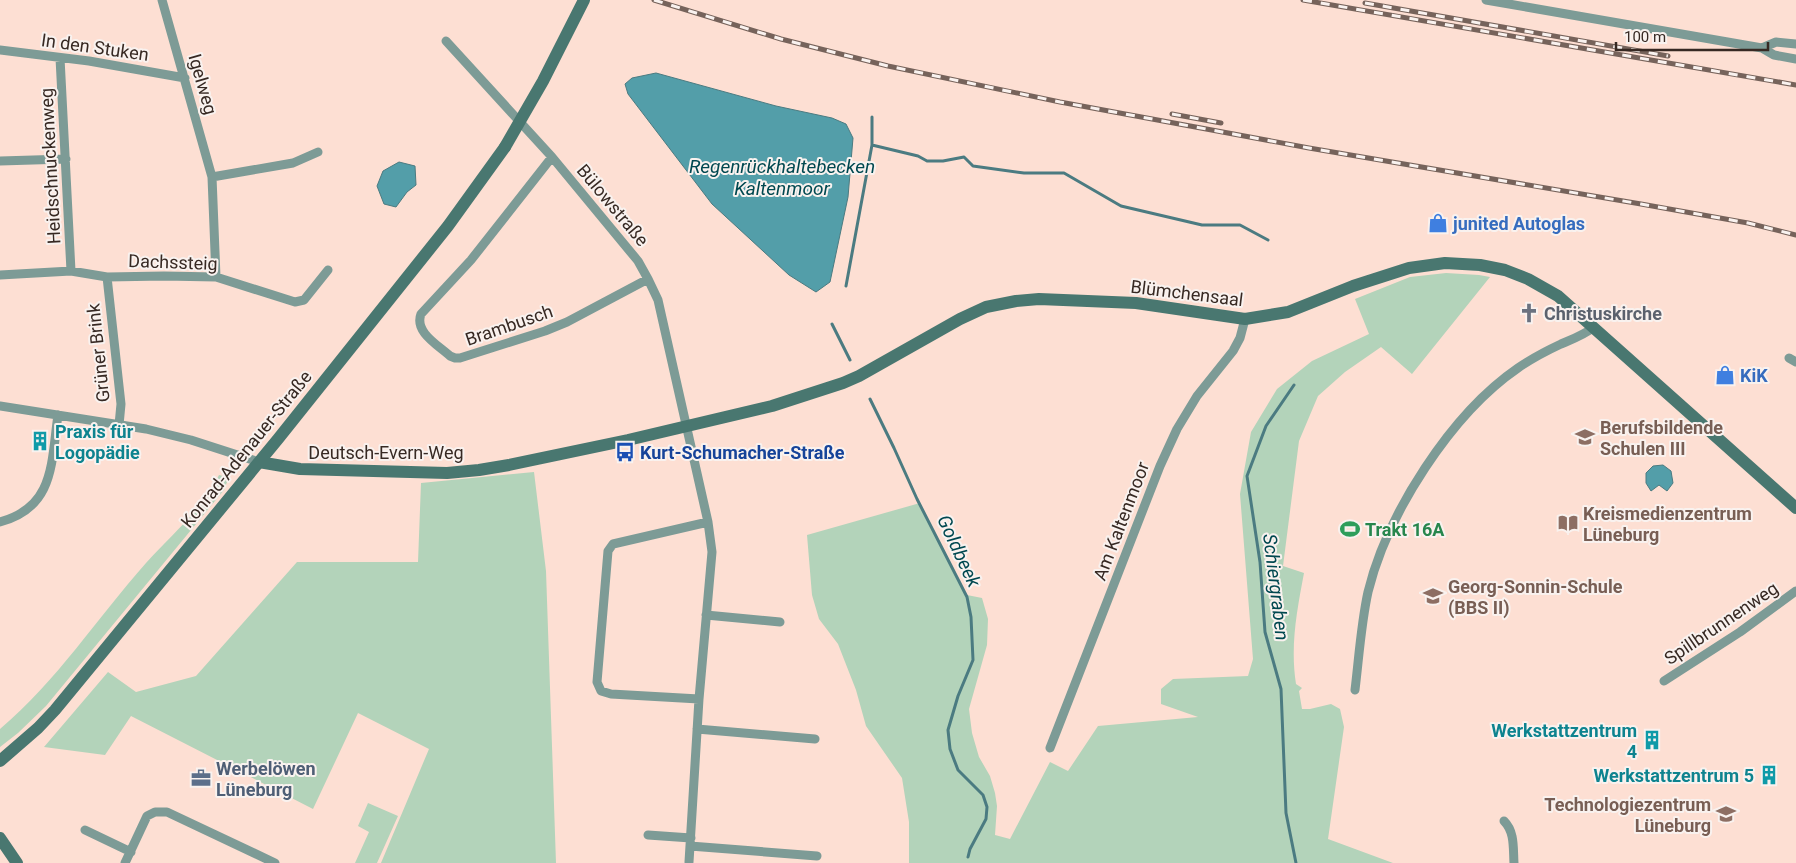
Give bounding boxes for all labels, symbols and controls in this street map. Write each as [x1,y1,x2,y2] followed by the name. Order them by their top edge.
[1616,20,1768,52] scale bar
[1624,28,1666,46] text: 100 m
[40,29,150,65] street label: In den Stuken
[184,51,222,117] street label: Igelweg
[35,87,65,245] street label: Heidschnuckenweg
[689,155,875,200] water label: Regenrückhaltebecken Kaltenmoor
[573,160,653,250] street label: Bülowstraße
[1427,212,1449,234] shop icon: junited Autoglas
[1452,213,1585,234] place label: junited Autoglas
[128,250,218,274] street label: Dachssteig
[1129,276,1245,310] street label: Blümchensaal
[462,300,556,350] street label: Brambusch
[82,302,114,403] street label: Grüner Brink
[1518,302,1540,324] church icon: Christuskirche
[1544,303,1662,324] place label: Christuskirche
[1714,364,1736,386] shop icon: KiK
[1740,365,1768,386] place label: KiK
[176,366,316,532] street label: Konrad-Adenauer-Straße
[1600,417,1723,459] place label: Berufsbildende Schulen III
[55,421,140,463] place label: Praxis für Logopädie
[1574,426,1596,448] school or university icon: Berufsbildende Schulen III
[29,430,51,452] building icon: Praxis für Logopädie
[614,441,636,463] bus stop icon: Kurt-Schumacher-Straße
[308,442,464,463] street label: Deutsch-Evern-Weg
[640,442,845,463] place label: Kurt-Schumacher-Straße
[1089,459,1153,583] street label: Am Kaltenmoor
[1583,503,1752,545] place label: Kreismedienzentrum Lüneburg
[932,511,986,591] water label: Goldbeek
[1557,512,1579,534] library icon: Kreismedienzentrum Lüneburg
[1339,518,1361,540] sports icon: Trakt 16A
[1365,519,1445,540] place label: Trakt 16A
[1258,532,1294,642] water label: Schiergraben
[1448,576,1623,619] place label: Georg-Sonnin-Schule (BBS II)
[1660,577,1782,669] street label: Spillbrunnenweg
[1422,585,1444,607] school or university icon: Georg-Sonnin-Schule (BBS II)
[1491,720,1637,762] place label: Werkstattzentrum 4
[1641,729,1663,751] building icon: Werkstattzentrum 4
[216,758,316,800] place label: Werbelöwen Lüneburg
[1758,764,1780,786] building icon: Werkstattzentrum 5
[1593,765,1754,786] place label: Werkstattzentrum 5
[190,767,212,789] office icon: Werbelöwen Lüneburg
[1544,794,1711,836] place label: Technologiezentrum Lüneburg
[1715,803,1737,825] school or university icon: Technologiezentrum Lüneburg

